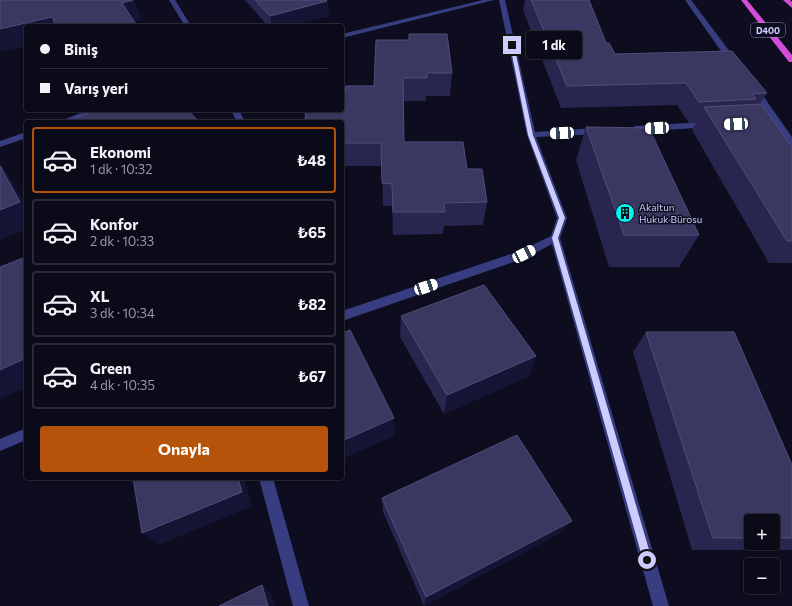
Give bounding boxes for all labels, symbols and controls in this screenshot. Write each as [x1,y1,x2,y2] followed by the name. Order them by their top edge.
[751,23,785,37] road number: D400
[526,31,582,59] callout: 1 dk
[503,36,521,54] route end
[542,37,566,53] text: 1 dk
[64,40,98,58] text: Biniş
[64,79,128,97] text: Varış yeri
[724,117,748,131] car
[645,121,669,135] car
[550,126,574,140] car
[42,142,78,178] icon: car
[90,143,151,161] text: Ekonomi
[297,151,326,169] text: ₺48
[90,161,152,177] text: 1 dk · 10:32
[639,201,702,225] place label: Akaltun Hukuk Bürosu
[614,202,636,224] building icon: Akaltun Hukuk Bürosu
[42,214,78,250] icon: car
[90,215,139,233] text: Konfor
[297,223,326,241] text: ₺65
[90,233,154,249] text: 2 dk · 10:33
[511,243,537,265] car
[413,277,439,297] car
[42,286,78,322] icon: car
[90,287,109,305] text: XL
[297,295,326,313] text: ₺82
[90,305,155,321] text: 3 dk · 10:34
[42,358,78,394] icon: car
[90,359,131,377] text: Green
[298,367,326,385] text: ₺67
[90,377,155,393] text: 4 dk · 10:35
[40,426,328,472] button: Onayla
[744,514,780,594] map controls
[744,514,780,550] button: +
[638,551,656,569] route start
[744,558,780,594] button: −

